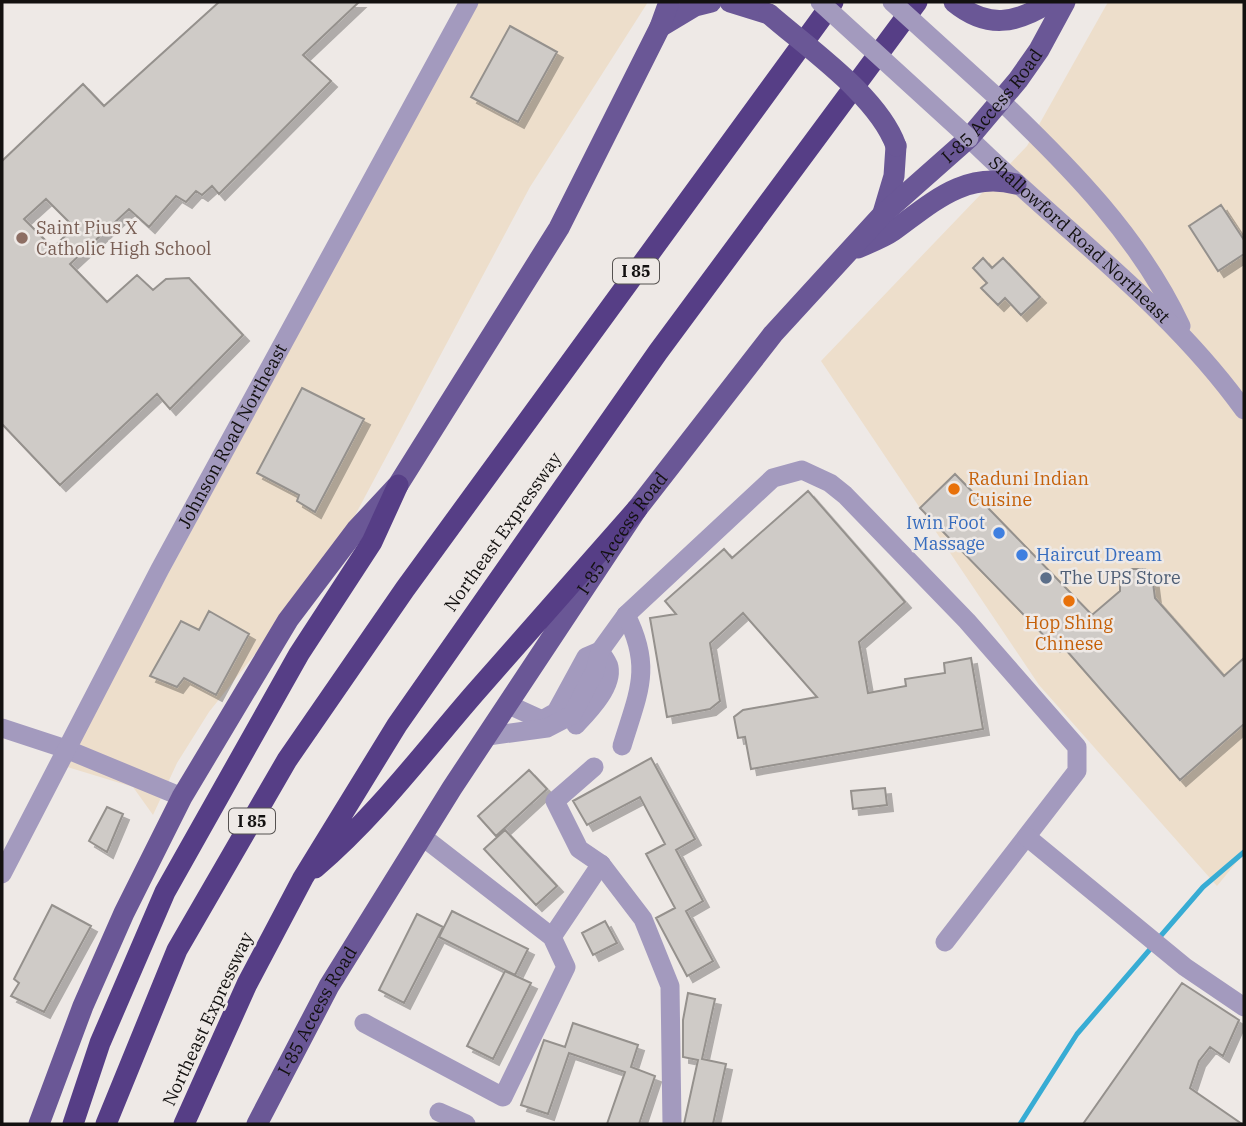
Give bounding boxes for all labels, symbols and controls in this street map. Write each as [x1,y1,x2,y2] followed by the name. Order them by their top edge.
[937,44,1047,168] street label: I-85 Access Road
[984,151,1175,328] street label: Shallowford Road Northeast
[36,216,211,260] place label: Saint Pius X Catholic High School
[14,230,30,246] marker: Saint Pius X Catholic High School
[613,258,659,284] road number: I 85
[172,339,292,532] street label: Johnson Road Northeast
[439,447,567,616] street label: Northeast Expressway
[571,467,672,599] street label: I-85 Access Road
[968,467,1089,511] place label: Raduni Indian Cuisine
[946,481,962,497] marker: Raduni Indian Cuisine
[906,511,985,555] place label: Iwin Foot Massage
[991,525,1007,541] marker: Iwin Foot Massage
[1036,543,1162,566] place label: Haircut Dream
[1014,547,1030,563] marker: Haircut Dream
[1060,566,1181,589] place label: The UPS Store
[1038,570,1054,586] marker: The UPS Store
[1061,593,1077,609] marker: Hop Shing Chinese
[1025,611,1113,655] place label: Hop Shing Chinese
[229,808,275,834] road number: I 85
[157,928,258,1109] street label: Northeast Expressway
[272,942,362,1079] street label: I-85 Access Road

